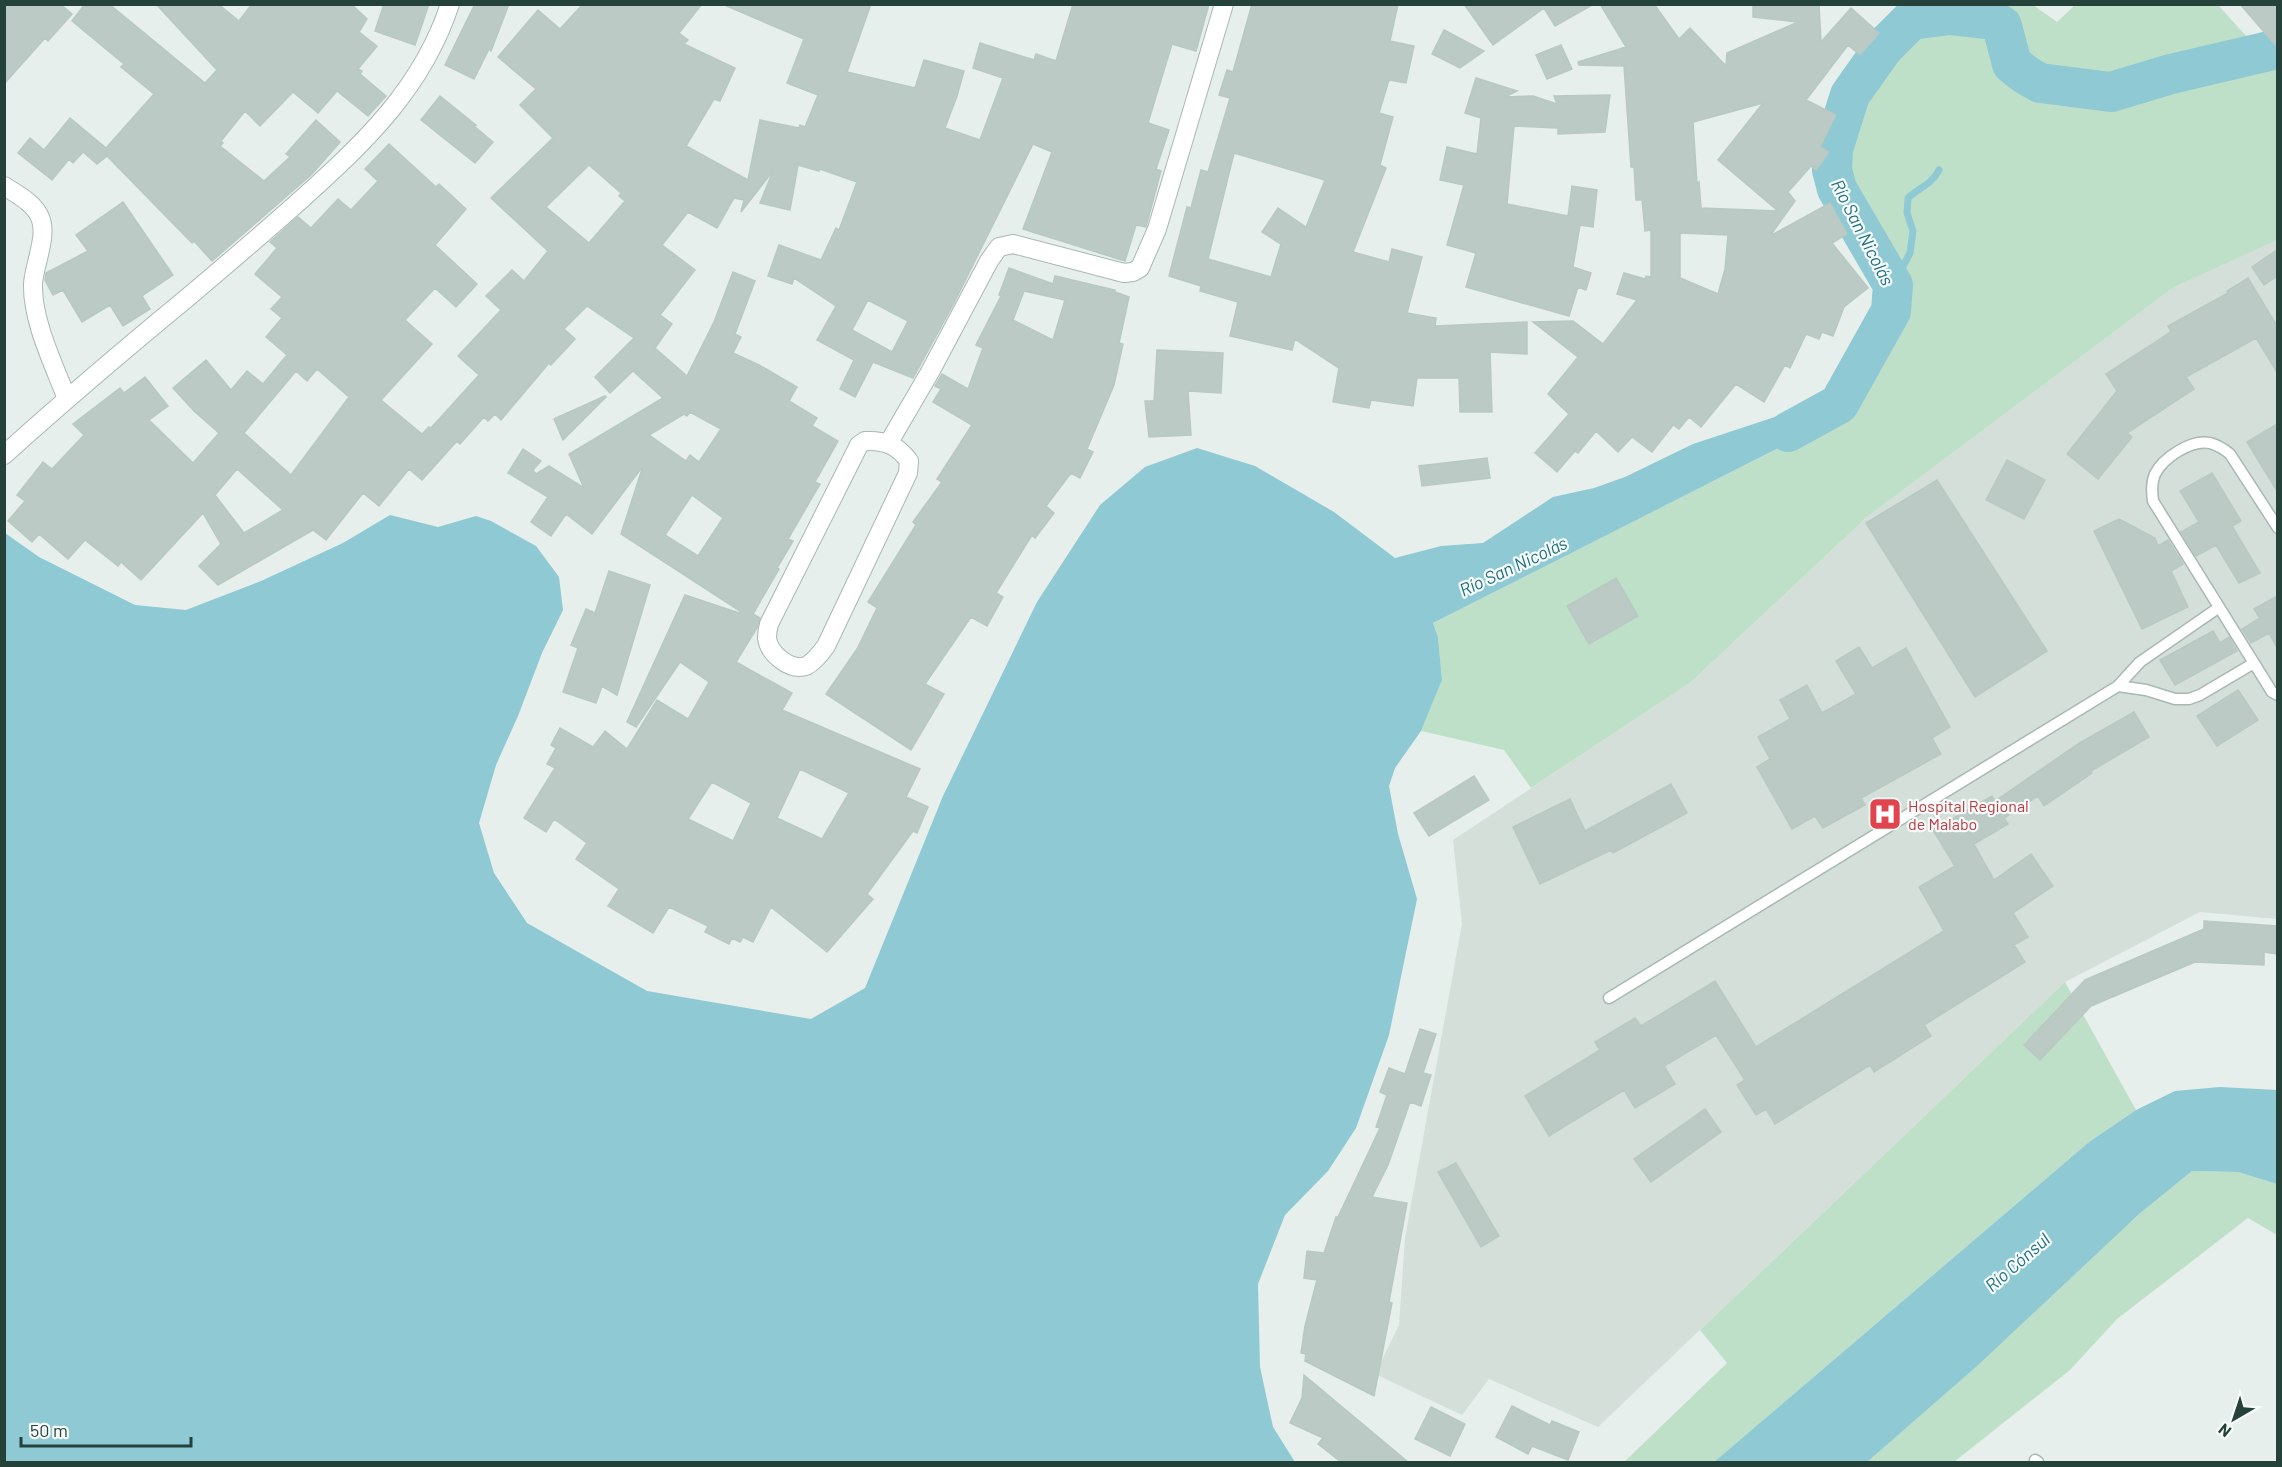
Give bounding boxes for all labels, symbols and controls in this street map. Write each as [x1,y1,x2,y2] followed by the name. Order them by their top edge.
[1827,175,1899,289] water label: Río San Nicolás
[1456,531,1570,601] water label: Río San Nicolás
[1867,796,1903,832] hospital icon: Hospital Regional de Malabo
[1908,796,2029,833] place label: Hospital Regional de Malabo
[1980,1228,2054,1296] water label: Río Cónsul
[2204,1389,2264,1449] north arrow
[21,1410,190,1448] scale bar
[30,1419,68,1441] text: 50 m
[2214,1420,2234,1442] text: N

